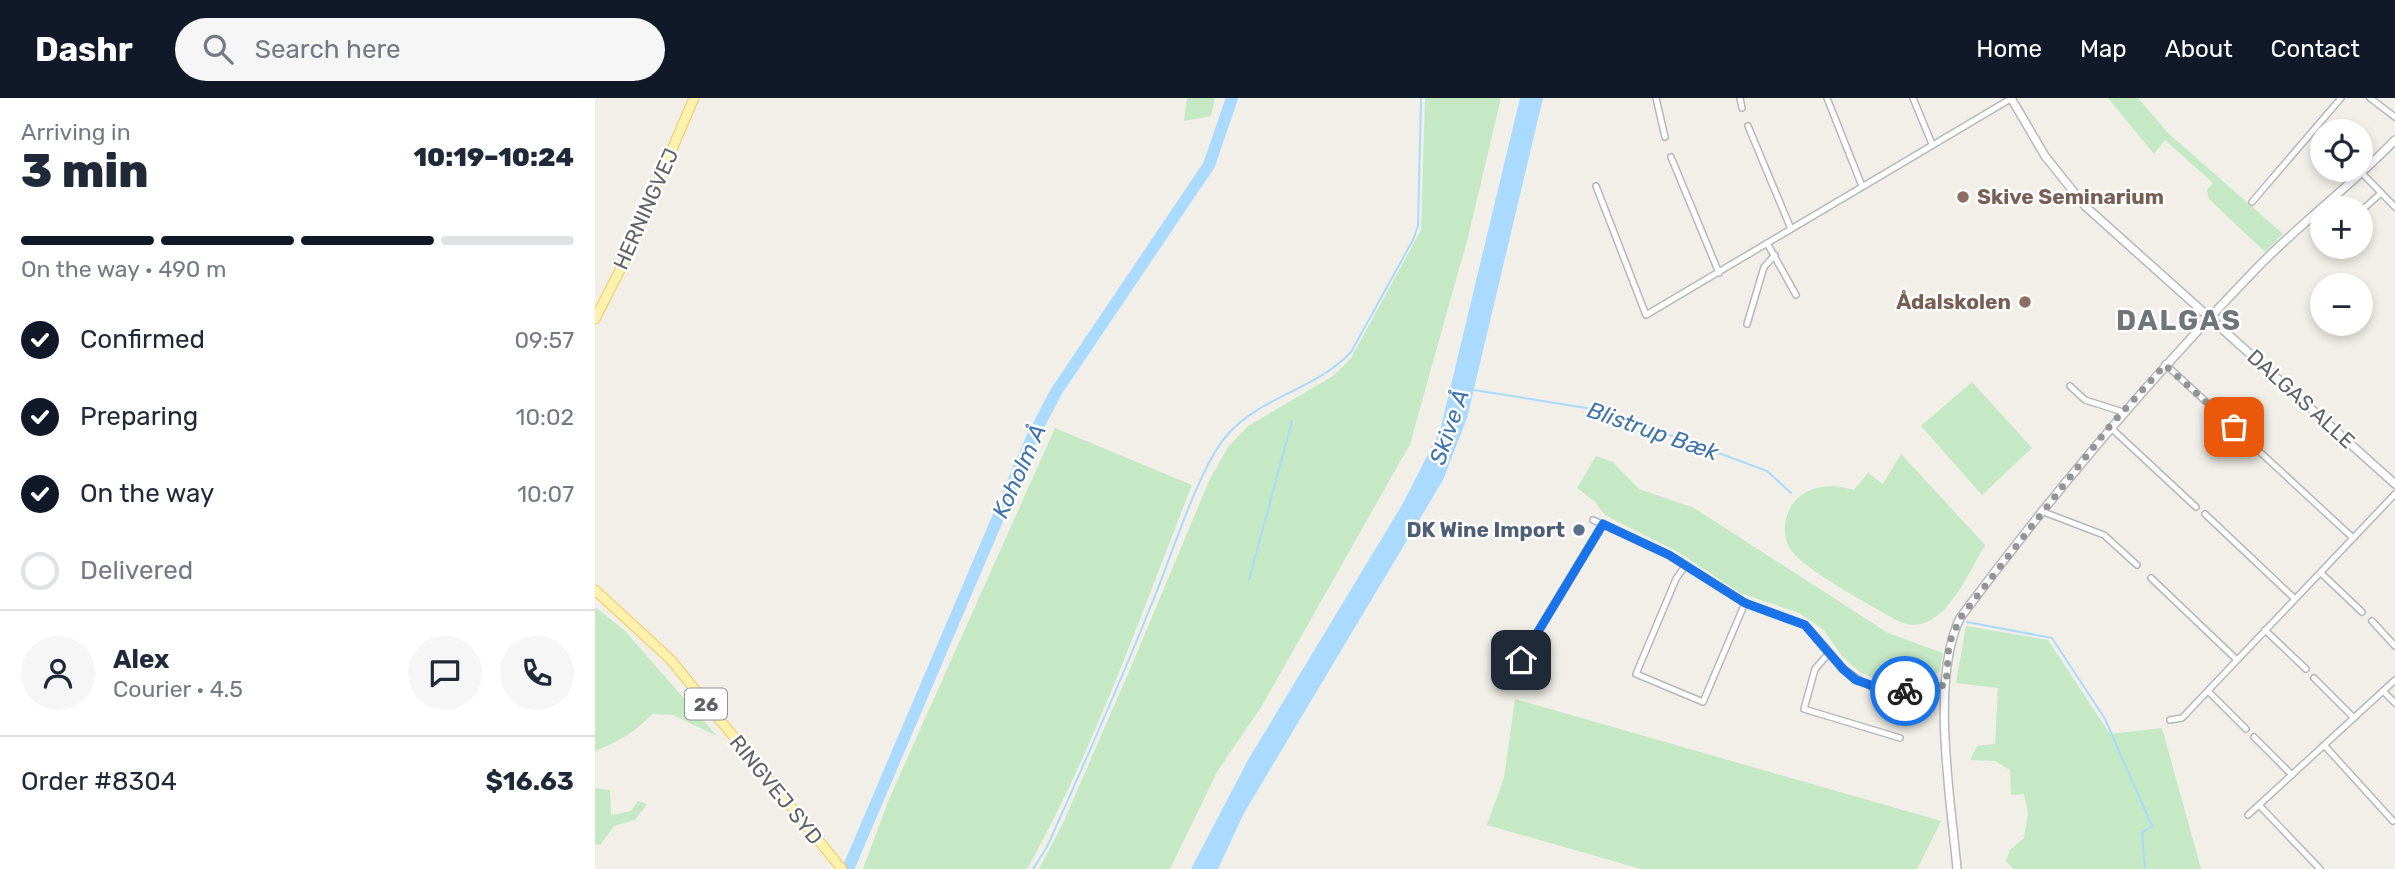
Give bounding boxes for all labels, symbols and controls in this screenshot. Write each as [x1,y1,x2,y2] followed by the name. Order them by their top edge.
[175,18,665,81] search box
[35,30,133,69] text: Dashr
[199,30,237,68] icon: search
[255,34,401,65] text: Search here
[1976,35,2042,63] text: Home
[2080,35,2127,63] text: Map
[2165,35,2233,63] text: About
[2271,35,2360,63] text: Contact
[21,118,131,146] text: Arriving in
[2310,119,2373,336] map controls
[2310,119,2373,182] button: locate
[413,142,574,173] text: 10:19–10:24
[21,144,149,199] text: 3 min
[608,144,683,273] street label: HERNINGVEJ
[1977,184,2164,209] place label: Skive Seminarium
[1955,189,1971,205] marker: Skive Seminarium
[2310,196,2373,259] button: +
[21,255,227,283] text: On the way · 490 m
[2310,273,2373,336] button: −
[1896,289,2011,314] place label: Ådalskolen
[2017,294,2033,310] marker: Ådalskolen
[2116,304,2242,337] district label: DALGAS
[21,321,59,359] icon: check
[80,324,205,355] text: Confirmed
[514,326,574,354] text: 09:57
[2242,344,2360,453] street label: DALGAS ALLE
[1423,386,1475,468] water label: Skive Å
[1584,395,1723,467] water label: Blistrup Bæk
[2204,397,2264,457] pin
[21,398,59,436] icon: check
[80,401,198,432] text: Preparing
[516,403,574,431] text: 10:02
[2215,408,2253,446] icon: bag
[986,420,1052,522] water label: Koholm Å
[21,475,59,513] icon: check
[80,478,214,509] text: On the way
[517,480,574,508] text: 10:07
[1406,517,1565,542] place label: DK Wine Import
[1571,522,1587,538] marker: DK Wine Import
[80,555,193,586] text: Delivered
[1491,630,1551,690] pin
[21,636,95,710] button: person
[408,636,482,710] button: chat
[500,636,574,710] button: phone
[1502,641,1540,679] icon: home
[113,644,169,675] text: Alex
[1870,656,1940,726] courier
[1886,672,1924,710] icon: bike
[113,675,243,703] text: Courier · 4.5
[685,688,727,720] road number: 26
[725,730,828,849] street label: RINGVEJ SYD
[21,766,177,797] text: Order #8304
[485,766,574,797] text: $16.63

